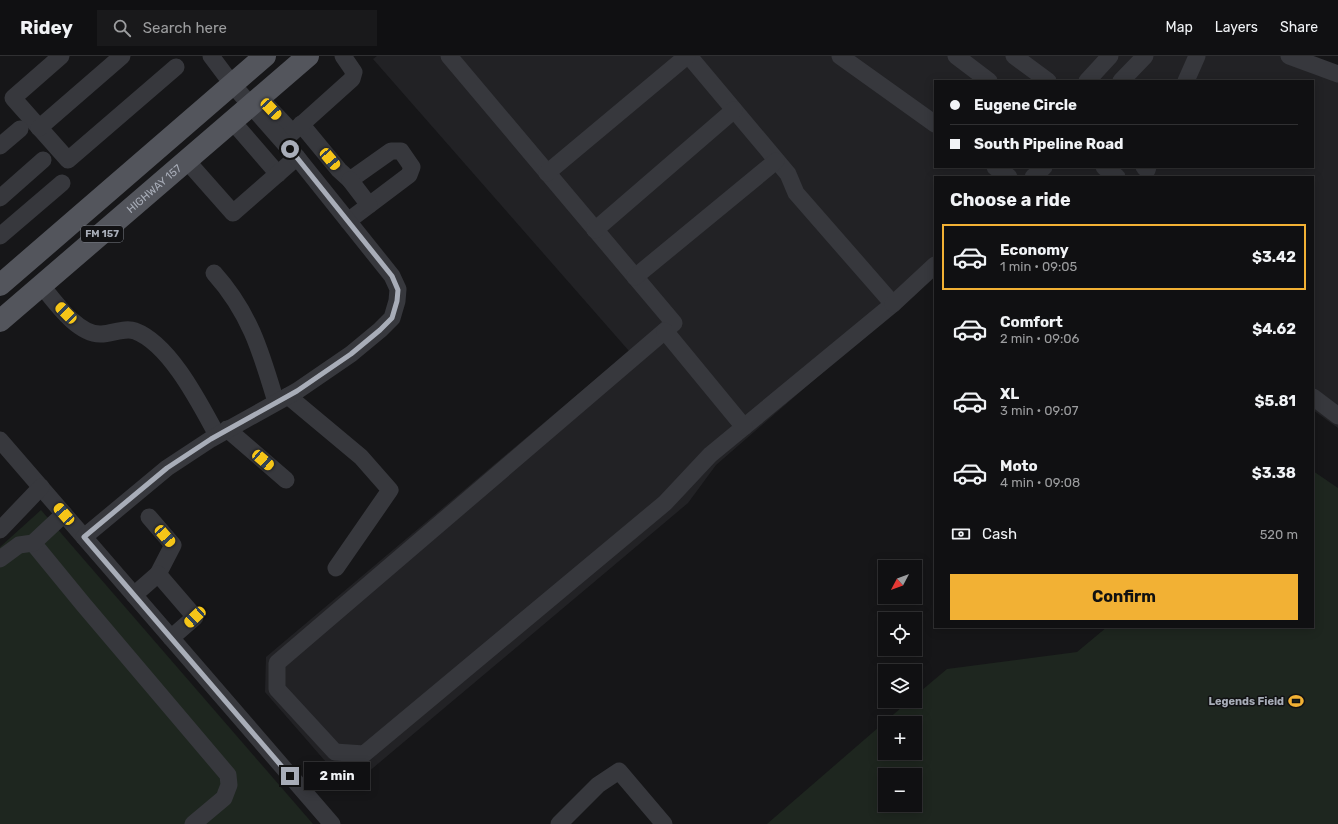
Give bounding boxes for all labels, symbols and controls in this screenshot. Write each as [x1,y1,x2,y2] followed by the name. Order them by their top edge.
[97,10,377,46] search box
[20,16,73,39] text: Ridey
[111,17,133,39] icon: search
[143,19,227,37] text: Search here
[1166,19,1193,36] text: Map
[1215,19,1258,36] text: Layers
[1280,19,1318,36] text: Share
[258,96,284,122] car
[974,96,1077,114] text: Eugene Circle
[974,135,1124,153] text: South Pipeline Road
[281,140,299,158] route start
[318,146,342,172] car
[124,161,184,216] street label: HIGHWAY 157
[950,189,1071,211] text: Choose a ride
[81,226,123,242] road number: FM 157
[952,239,988,275] icon: car
[1000,241,1069,259] text: Economy
[1252,248,1296,266] text: $3.42
[1000,259,1077,274] text: 1 min · 09:05
[53,300,79,326] car
[952,311,988,347] icon: car
[1000,313,1063,331] text: Comfort
[1252,320,1296,338] text: $4.62
[1000,331,1079,346] text: 2 min · 09:06
[952,383,988,419] icon: car
[1000,385,1019,403] text: XL
[1255,392,1296,410] text: $5.81
[1000,403,1078,418] text: 3 min · 09:07
[250,448,276,472] car
[952,455,988,491] icon: car
[1000,457,1038,475] text: Moto
[1252,464,1296,482] text: $3.38
[1000,475,1080,490] text: 4 min · 09:08
[52,501,76,527] car
[153,523,177,549] car
[950,523,972,545] icon: cash
[982,525,1017,543] text: Cash
[1260,527,1298,542] text: 520 m
[878,560,922,604] north arrow
[878,560,922,812] map controls
[950,574,1298,620] button: Confirm
[182,604,208,630] car
[878,612,922,656] button: locate
[878,664,922,708] button: layers
[1287,692,1305,710] sports icon: Legends Field
[1208,695,1284,708] place label: Legends Field
[878,716,922,760] button: +
[304,762,370,790] callout: 2 min
[281,767,299,785] route end
[319,768,355,783] text: 2 min
[878,768,922,812] button: −

